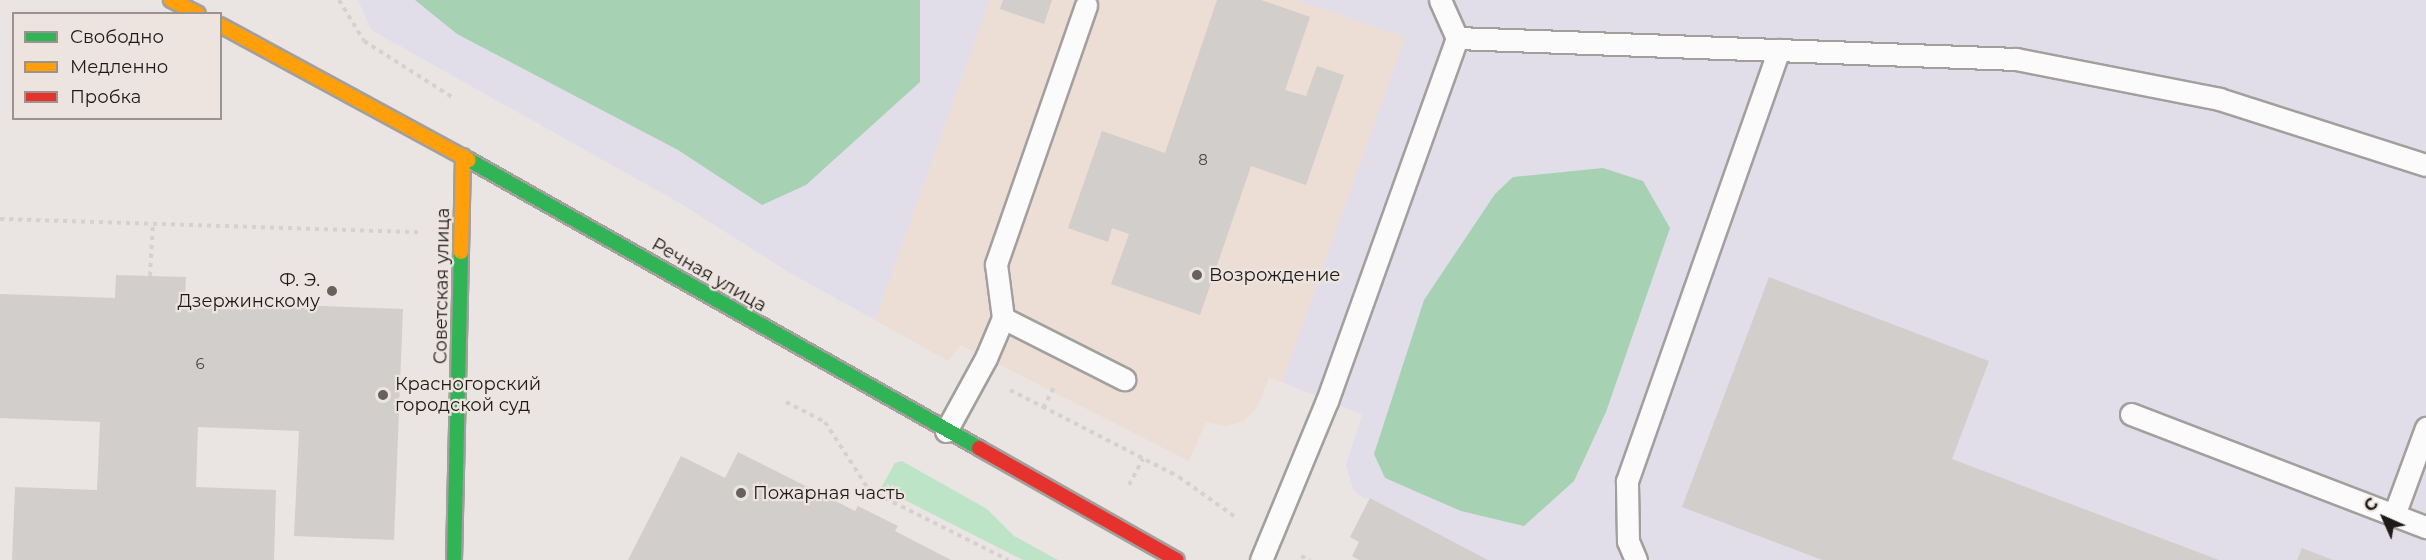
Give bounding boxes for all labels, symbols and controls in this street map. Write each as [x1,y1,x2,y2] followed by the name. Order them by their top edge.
[12,12,222,120] legend
[70,26,164,48] text: Свободно
[70,56,168,78] text: Медленно
[70,86,141,108] text: Пробка
[1198,151,1208,169] house number: 8
[430,208,454,364] street label: Советская улица
[648,233,770,317] street label: Речная улица
[1209,264,1340,286] place label: Возрождение
[1190,268,1204,282] marker: Возрождение
[178,270,320,312] place label: Ф. Э. Дзержинскому
[325,284,339,298] marker: Ф. Э. Дзержинскому
[195,355,205,373] house number: 6
[395,374,541,416] place label: Красногорский городской суд
[376,388,390,402] marker: Красногорский городской суд
[753,482,905,504] place label: Пожарная часть
[734,486,748,500] marker: Пожарная часть
[2354,488,2414,548] north arrow
[2360,494,2382,516] text: С

